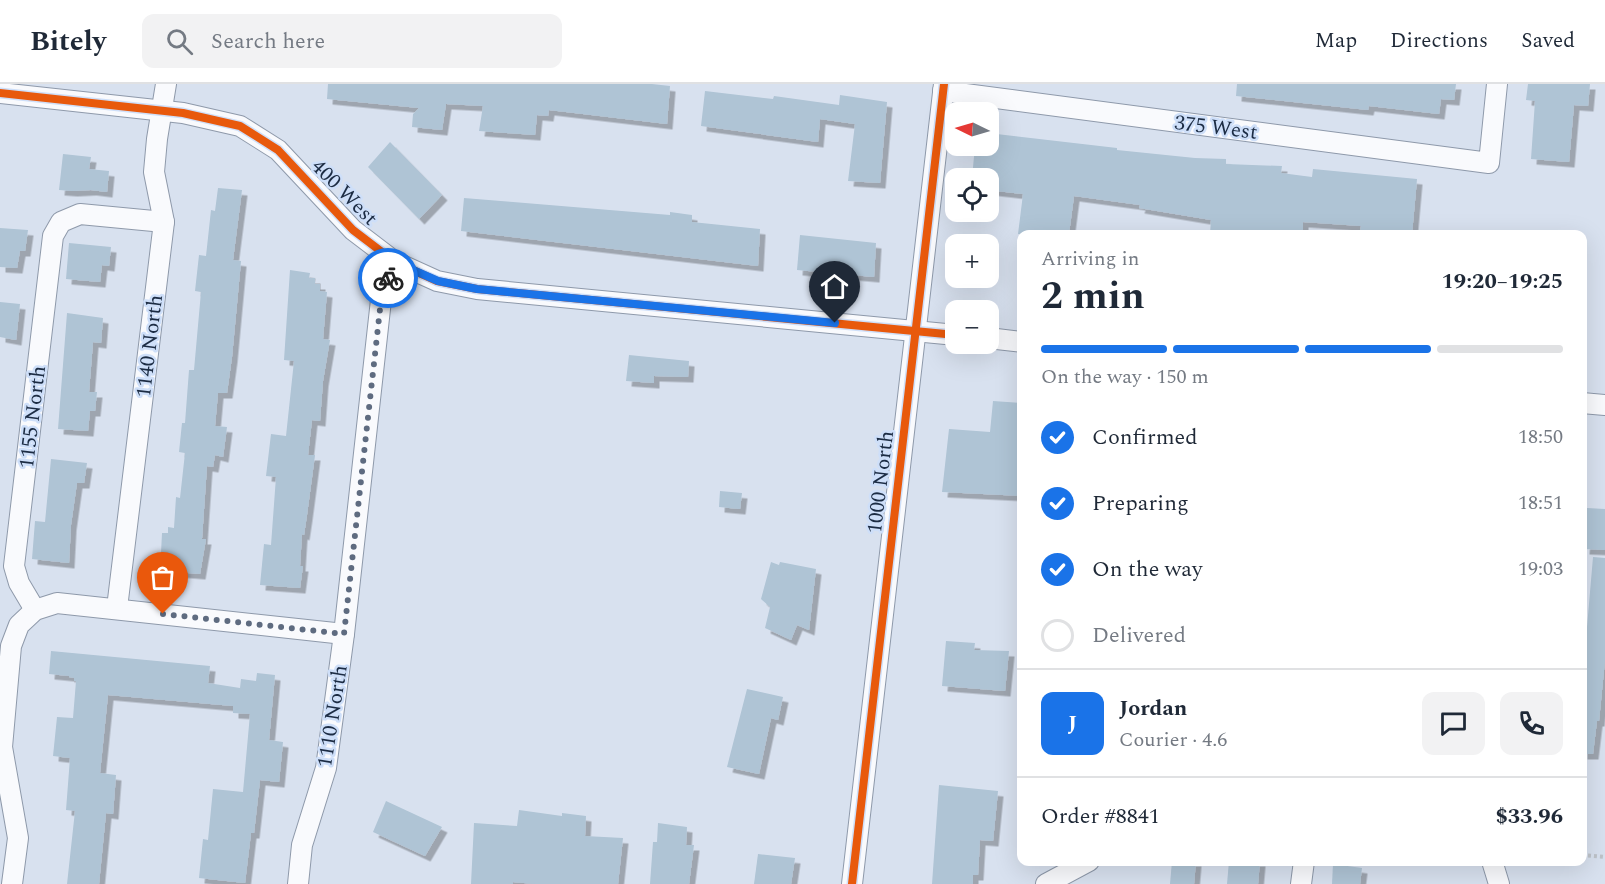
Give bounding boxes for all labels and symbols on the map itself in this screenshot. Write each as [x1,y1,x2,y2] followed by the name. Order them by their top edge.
[945,102,999,156] north arrow
[1173,107,1259,149] street label: 375 West
[303,152,385,234] street label: 400 West
[358,248,418,308] courier
[809,261,860,323] pin
[128,293,172,399] street label: 1140 North
[11,364,55,470] street label: 1155 North
[859,429,903,535] street label: 1000 North
[137,552,188,614] pin
[309,663,357,770] street label: 1110 North

